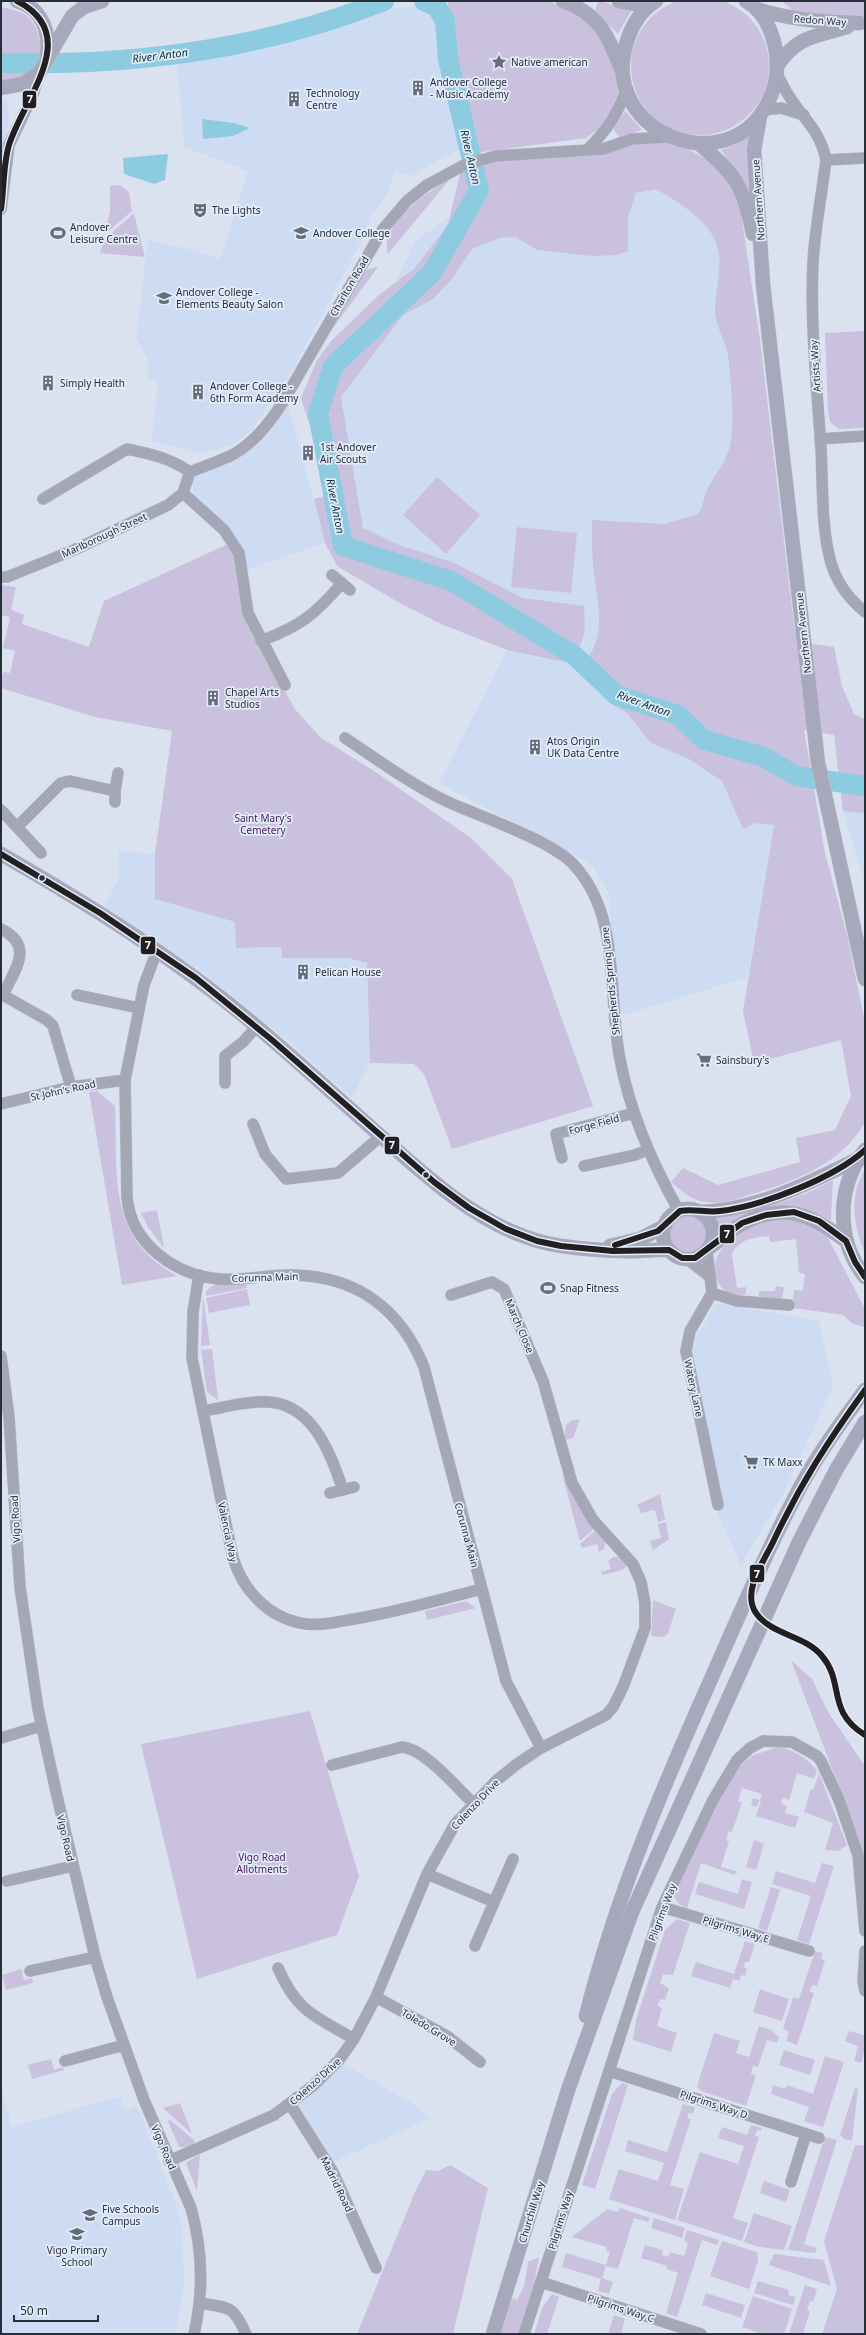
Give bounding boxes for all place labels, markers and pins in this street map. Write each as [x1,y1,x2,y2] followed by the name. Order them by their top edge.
[490,53,508,71] place icon: Native american
[511,55,588,69] place label: Native american
[430,75,510,101] place label: Andover College - Music Academy
[409,79,427,97] building icon: Andover College - Music Academy
[306,86,360,112] place label: Technology Centre
[285,90,303,108] building icon: Technology Centre
[191,201,209,219] theatre icon: The Lights
[212,203,261,217] place label: The Lights
[70,220,138,246] place label: Andover Leisure Centre
[49,224,67,242] sports icon: Andover Leisure Centre
[292,224,310,242] school or university icon: Andover College
[313,226,390,240] place label: Andover College
[176,285,283,311] place label: Andover College - Elements Beauty Salon
[155,289,173,307] school or university icon: Andover College - Elements Beauty Salon
[39,374,57,392] building icon: Simply Health
[60,376,125,390] place label: Simply Health
[210,379,299,405] place label: Andover College - 6th Form Academy
[189,383,207,401] building icon: Andover College - 6th Form Academy
[320,440,376,466] place label: 1st Andover Air Scouts
[299,444,317,462] building icon: 1st Andover Air Scouts
[225,685,279,711] place label: Chapel Arts Studios
[204,689,222,707] building icon: Chapel Arts Studios
[547,734,620,760] place label: Atos Origin UK Data Centre
[526,738,544,756] building icon: Atos Origin UK Data Centre
[37,873,47,883] unlabelled marker
[294,963,312,981] building icon: Pelican House
[315,965,381,979] place label: Pelican House
[695,1051,713,1069] supermarket icon: Sainsbury's
[716,1053,770,1067] place label: Sainsbury's
[421,1170,431,1180] unlabelled marker
[539,1279,557,1297] sports icon: Snap Fitness
[560,1281,619,1295] place label: Snap Fitness
[742,1453,760,1471] supermarket icon: TK Maxx
[763,1455,803,1469] place label: TK Maxx
[102,2202,159,2228] place label: Five Schools Campus
[81,2206,99,2224] school or university icon: Five Schools Campus
[68,2225,86,2243] school or university icon: Vigo Primary School
[47,2243,108,2269] place label: Vigo Primary School

